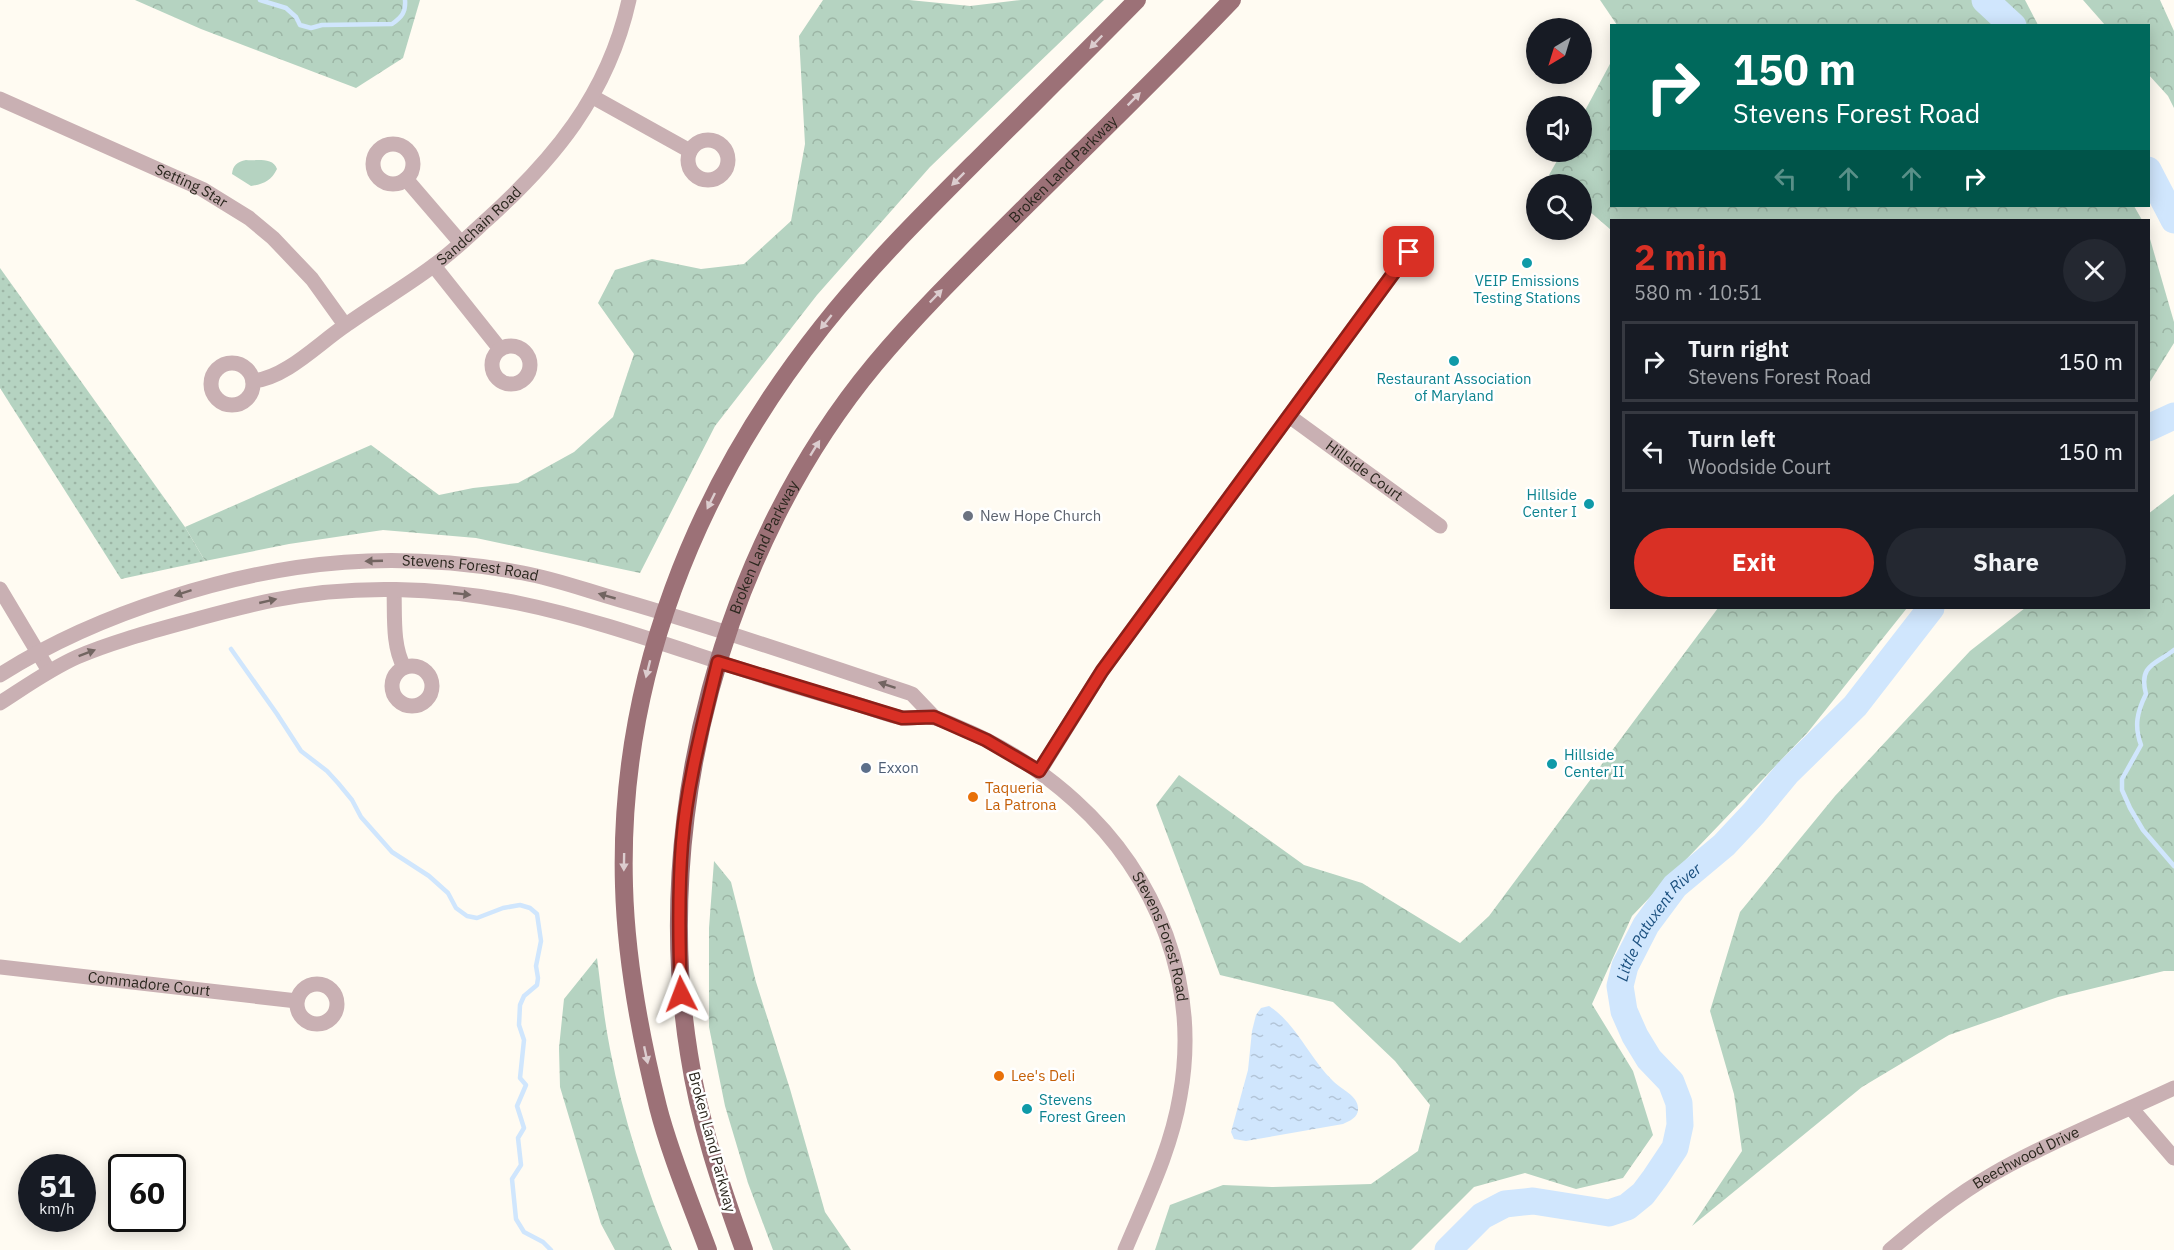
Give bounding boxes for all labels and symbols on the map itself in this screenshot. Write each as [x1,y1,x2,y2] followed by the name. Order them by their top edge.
[1526,18,1592,84] north arrow
[1089,34,1103,49] one-way arrow
[1127,92,1141,107] one-way arrow
[1004,111,1122,227] street label: Broken Land Parkway
[152,159,232,212] street label: Setting Star
[951,172,965,186] one-way arrow
[432,182,525,269] street label: Sandchain Road
[1383,226,1434,277] pin
[1520,256,1534,270] marker: VEIP Emissions Testing Stations
[1473,271,1581,307] place label: VEIP Emissions Testing Stations
[928,289,942,303] one-way arrow
[820,315,832,330] one-way arrow
[1447,354,1461,368] marker: Restaurant Association of Maryland
[1376,369,1532,405] place label: Restaurant Association of Maryland
[1322,436,1407,505] street label: Hillside Court
[809,440,820,456] one-way arrow
[725,476,803,617] street label: Broken Land Parkway
[1522,485,1577,521] place label: Hillside Center I
[706,493,716,510] one-way arrow
[1582,497,1596,511] marker: Hillside Center I
[980,506,1101,525] place label: New Hope Church
[961,509,975,523] marker: New Hope Church
[402,551,541,585] street label: Stevens Forest Road
[365,556,384,565] one-way arrow
[174,589,192,599] one-way arrow
[452,589,471,599] one-way arrow
[598,591,616,600] one-way arrow
[259,596,277,606] one-way arrow
[78,648,96,658] one-way arrow
[642,659,652,678] one-way arrow
[878,680,896,690] one-way arrow
[1564,745,1625,781] place label: Hillside Center II
[1545,757,1559,771] marker: Hillside Center II
[878,758,919,777] place label: Exxon
[859,761,873,775] marker: Exxon
[985,778,1057,814] place label: Taqueria La Patrona
[966,790,980,804] marker: Taqueria La Patrona
[619,852,629,871] one-way arrow
[1612,858,1706,983] water label: Little Patuxent River
[1128,868,1192,1003] street label: Stevens Forest Road
[649,962,713,1026] position arrow
[87,967,211,1000] street label: Commadore Court
[642,1046,651,1065] one-way arrow
[1011,1066,1075,1085] place label: Lee's Deli
[685,1069,741,1215] street label: Broken Land Parkway
[992,1069,1006,1083] marker: Lee's Deli
[1039,1090,1126,1126] place label: Stevens Forest Green
[1020,1102,1034,1116] marker: Stevens Forest Green
[1969,1122,2082,1193] street label: Beechwood Drive
[108,1154,186,1232] speed limit sign: 60

